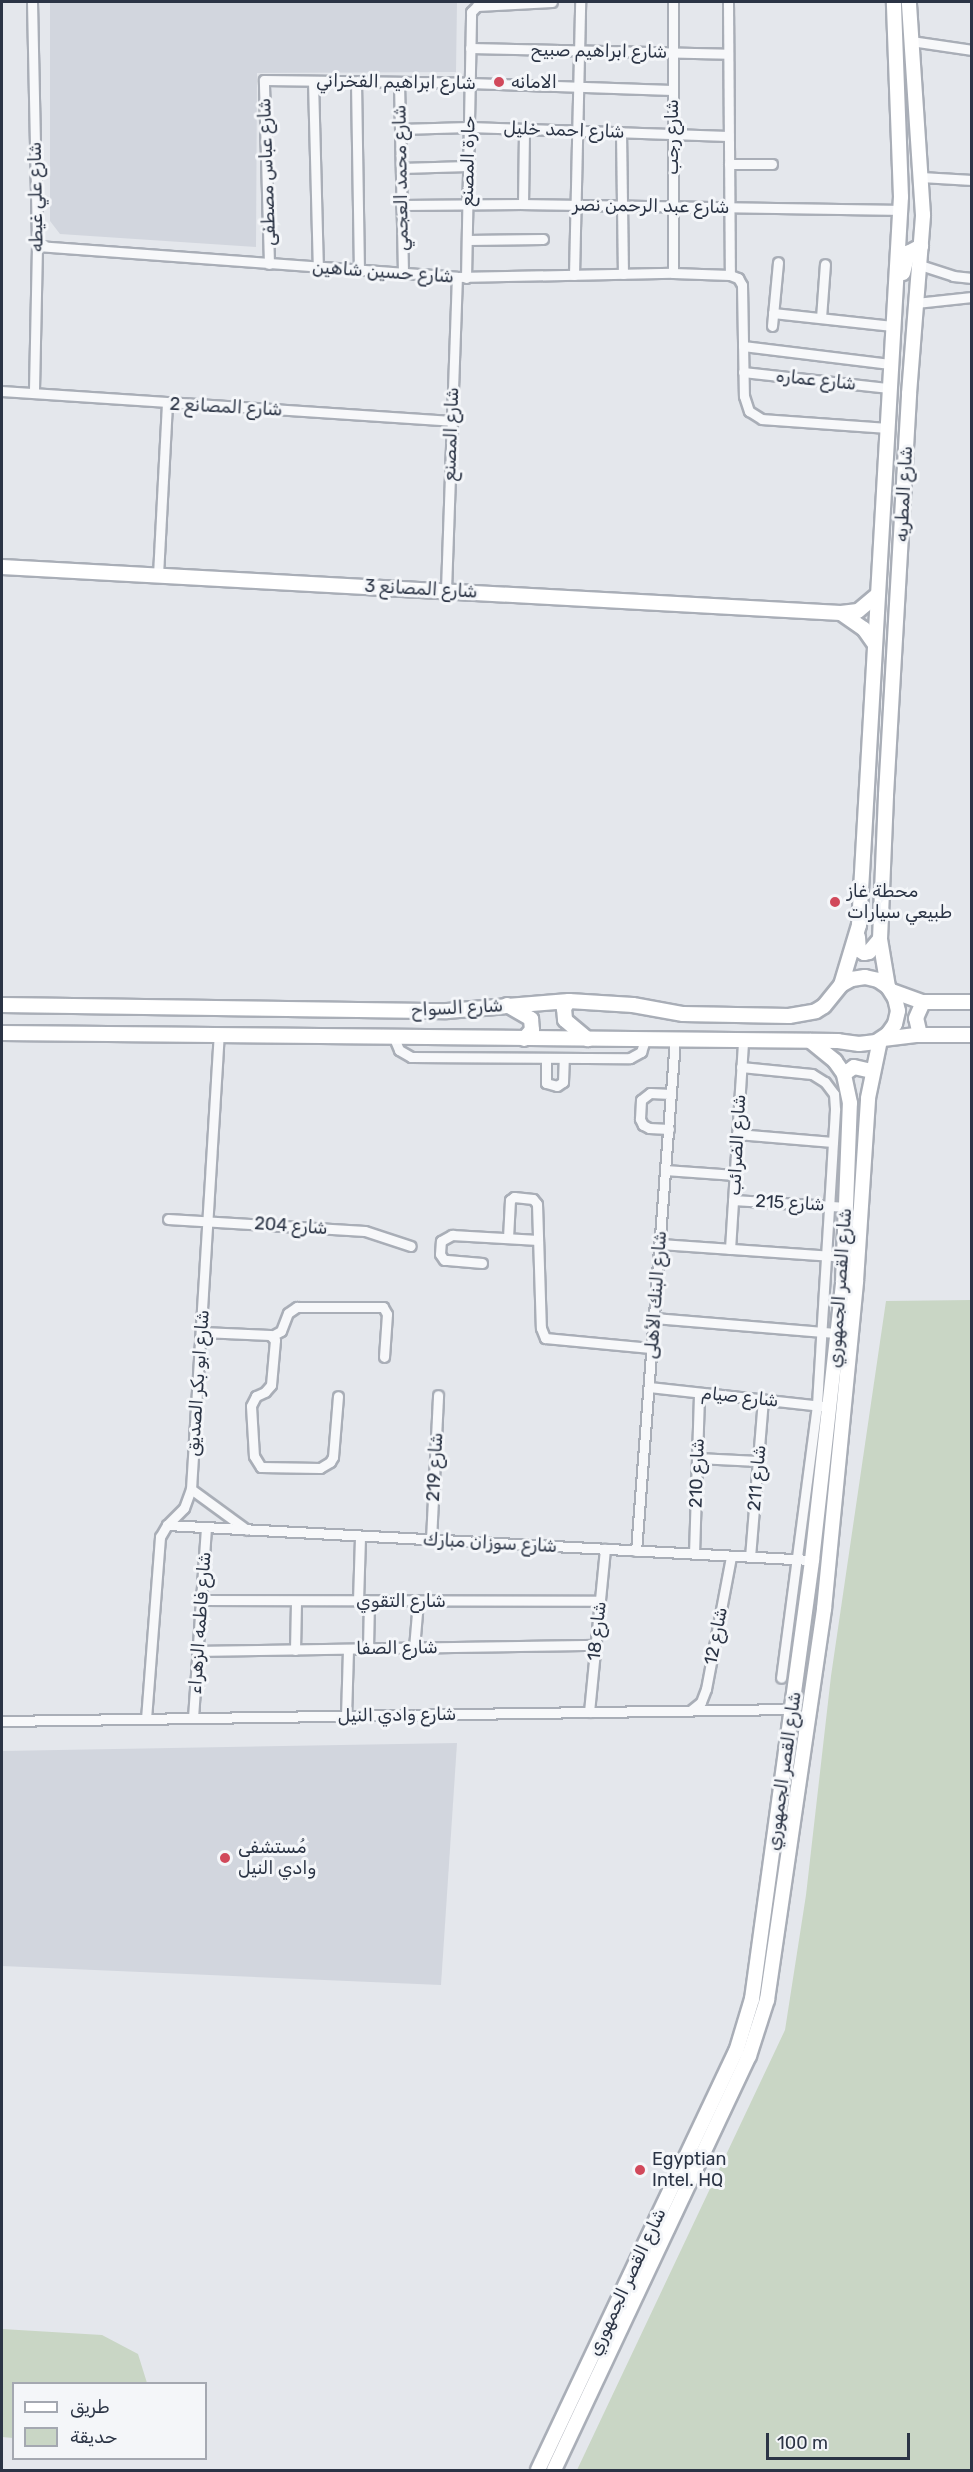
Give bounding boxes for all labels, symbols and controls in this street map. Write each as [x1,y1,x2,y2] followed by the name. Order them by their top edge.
[531,39,667,63] street label: شارع ابراهيم صبيح
[316,70,476,94] street label: شارع ابراهيم الفخراني
[511,71,557,93] place label: الامانه
[492,75,506,89] marker: الامانه
[254,98,280,246] street label: شارع عباس مصطفى
[661,99,683,175] street label: شارع رجب
[389,105,413,251] street label: شارع محمد العجمي
[456,116,480,206] street label: حارة المصنع
[503,117,625,143] street label: شارع احمد خليل
[24,142,48,252] street label: شارع علي غيطه
[572,194,730,218] street label: شارع عبد الرحمن نصر
[311,256,455,288] street label: شارع حسين شاهين
[775,365,857,395] street label: شارع عماره
[439,387,463,481] street label: شارع المصنع
[169,393,283,421] street label: شارع المصانع 2
[891,445,917,543] street label: شارع المطريه
[364,575,478,603] street label: شارع المصانع 3
[847,881,952,924] place label: محطة غاز طبيعي سيارات
[828,895,842,909] marker: محطة غاز طبيعي سيارات
[410,995,504,1021] street label: شارع السواح
[724,1094,750,1196] street label: شارع الضرائب
[755,1190,825,1216] street label: شارع 215
[824,1207,856,1369] street label: شارع القصر الجمهوري
[254,1213,328,1239] street label: شارع 204
[641,1230,671,1360] street label: شارع البنك الأهلى
[182,1309,214,1457] street label: شارع ابو بكر الصديق
[701,1382,779,1412] street label: شارع صيام
[422,1432,448,1502] street label: شارع 219
[685,1438,709,1508] street label: شارع 210
[743,1444,771,1512] street label: شارع 211
[422,1529,558,1557] street label: شارع سوزان مبارك
[184,1551,216,1695] street label: شارع فاطمه الزهراء
[356,1590,446,1612] street label: شارع التقوي
[583,1600,611,1662] street label: شارع 18
[700,1605,732,1667] street label: شارع 12
[356,1636,438,1660] street label: شارع الصفا
[762,1690,806,1852] street label: شارع القصر الجمهوري
[338,1703,456,1727] street label: شارع وادي النيل
[238,1837,316,1880] place label: مُستشفى وادي النيل
[216,1849,234,1867] marker: مُستشفى وادي النيل
[652,2149,726,2192] place label: Egyptian Intel. HQ
[633,2163,647,2177] marker: Egyptian Intel. HQ
[583,2205,671,2359] street label: شارع القصر الجمهوري
[12,2382,207,2460] legend
[70,2396,110,2418] text: طريق
[769,2421,913,2459] scale bar
[70,2426,117,2448] text: حديقة
[777,2432,828,2454] text: 100 m

